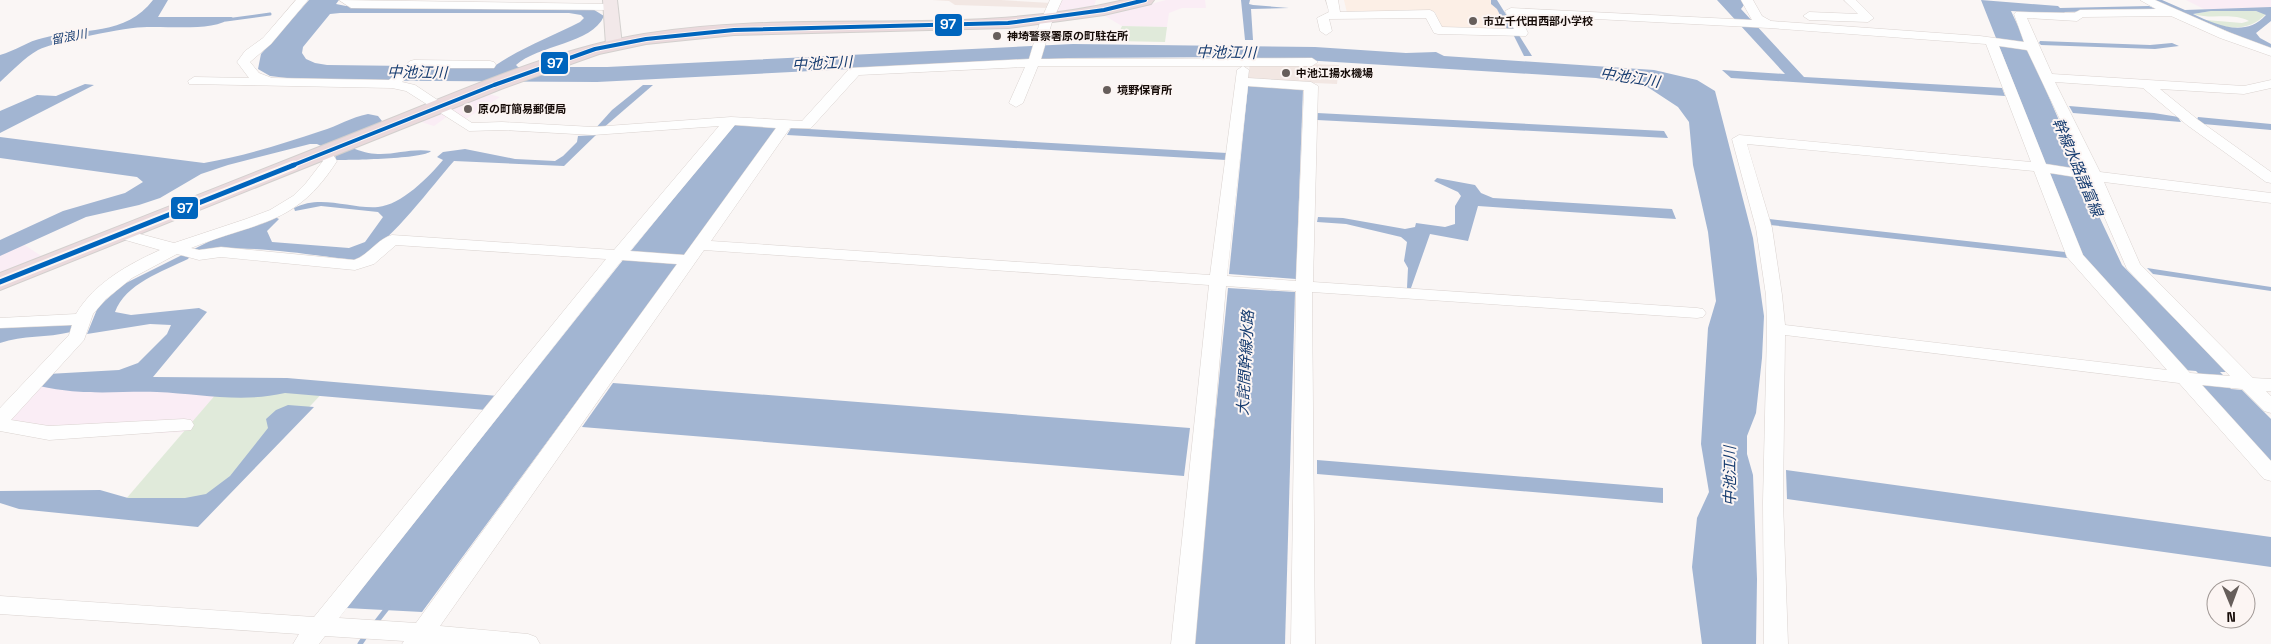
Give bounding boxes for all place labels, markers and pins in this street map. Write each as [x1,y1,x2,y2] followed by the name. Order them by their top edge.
[1483,14,1593,28] place label: 市立千代田西部小学校
[1467,15,1479,27] marker: 市立千代田西部小学校
[1007,29,1128,43] place label: 神埼警察署原の町駐在所
[991,30,1003,42] marker: 神埼警察署原の町駐在所
[1296,66,1373,80] place label: 中池江揚水機場
[1280,67,1292,79] marker: 中池江揚水機場
[1117,83,1172,97] place label: 境野保育所
[1101,84,1113,96] marker: 境野保育所
[478,102,566,116] place label: 原の町簡易郵便局
[462,103,474,115] marker: 原の町簡易郵便局

